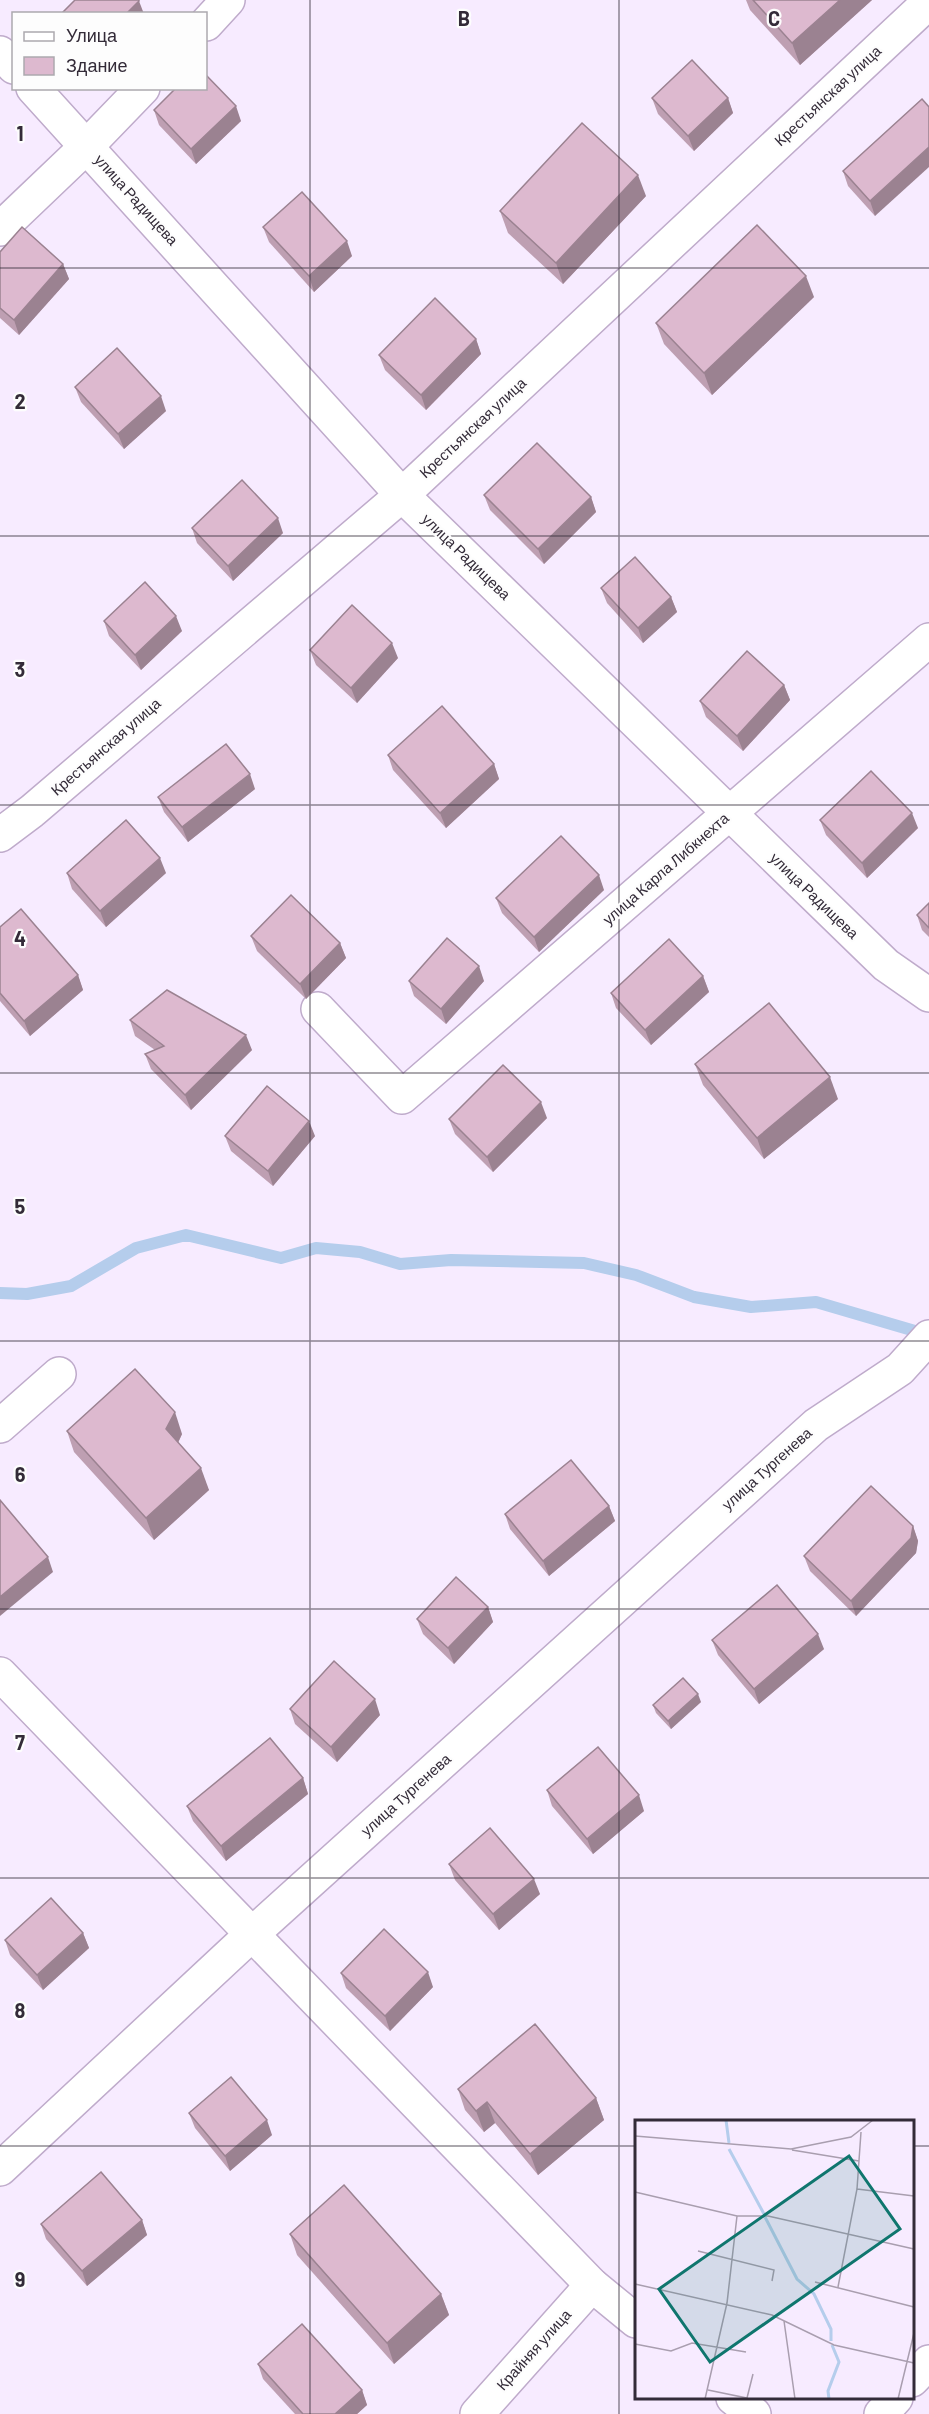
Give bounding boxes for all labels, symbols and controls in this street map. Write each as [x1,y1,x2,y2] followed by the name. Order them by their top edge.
[458,6,470,30] text: B
[768,6,780,30] text: C
[12,12,207,90] legend
[66,24,118,46] text: Улица
[770,41,885,149] street label: Крестьянская улица
[66,54,127,76] text: Здание
[16,121,24,145] text: 1
[91,150,183,249] street label: улица Радищева
[415,373,530,481] street label: Крестьянская улица
[14,389,26,413] text: 2
[419,510,515,603] street label: улица Радищева
[15,657,25,681] text: 3
[47,693,164,799] street label: Крестьянская улица
[599,808,733,928] street label: улица Карла Либкнехта
[767,849,863,942] street label: улица Радищева
[14,926,26,950] text: 4
[15,1194,26,1218] text: 5
[718,1423,815,1513] street label: улица Тургенева
[15,1462,26,1486] text: 6
[15,1730,25,1754] text: 7
[357,1749,454,1839] street label: улица Тургенева
[15,1998,26,2022] text: 8
[635,2120,914,2399] inset map
[15,2267,25,2291] text: 9
[492,2305,575,2393] street label: Крайняя улица

